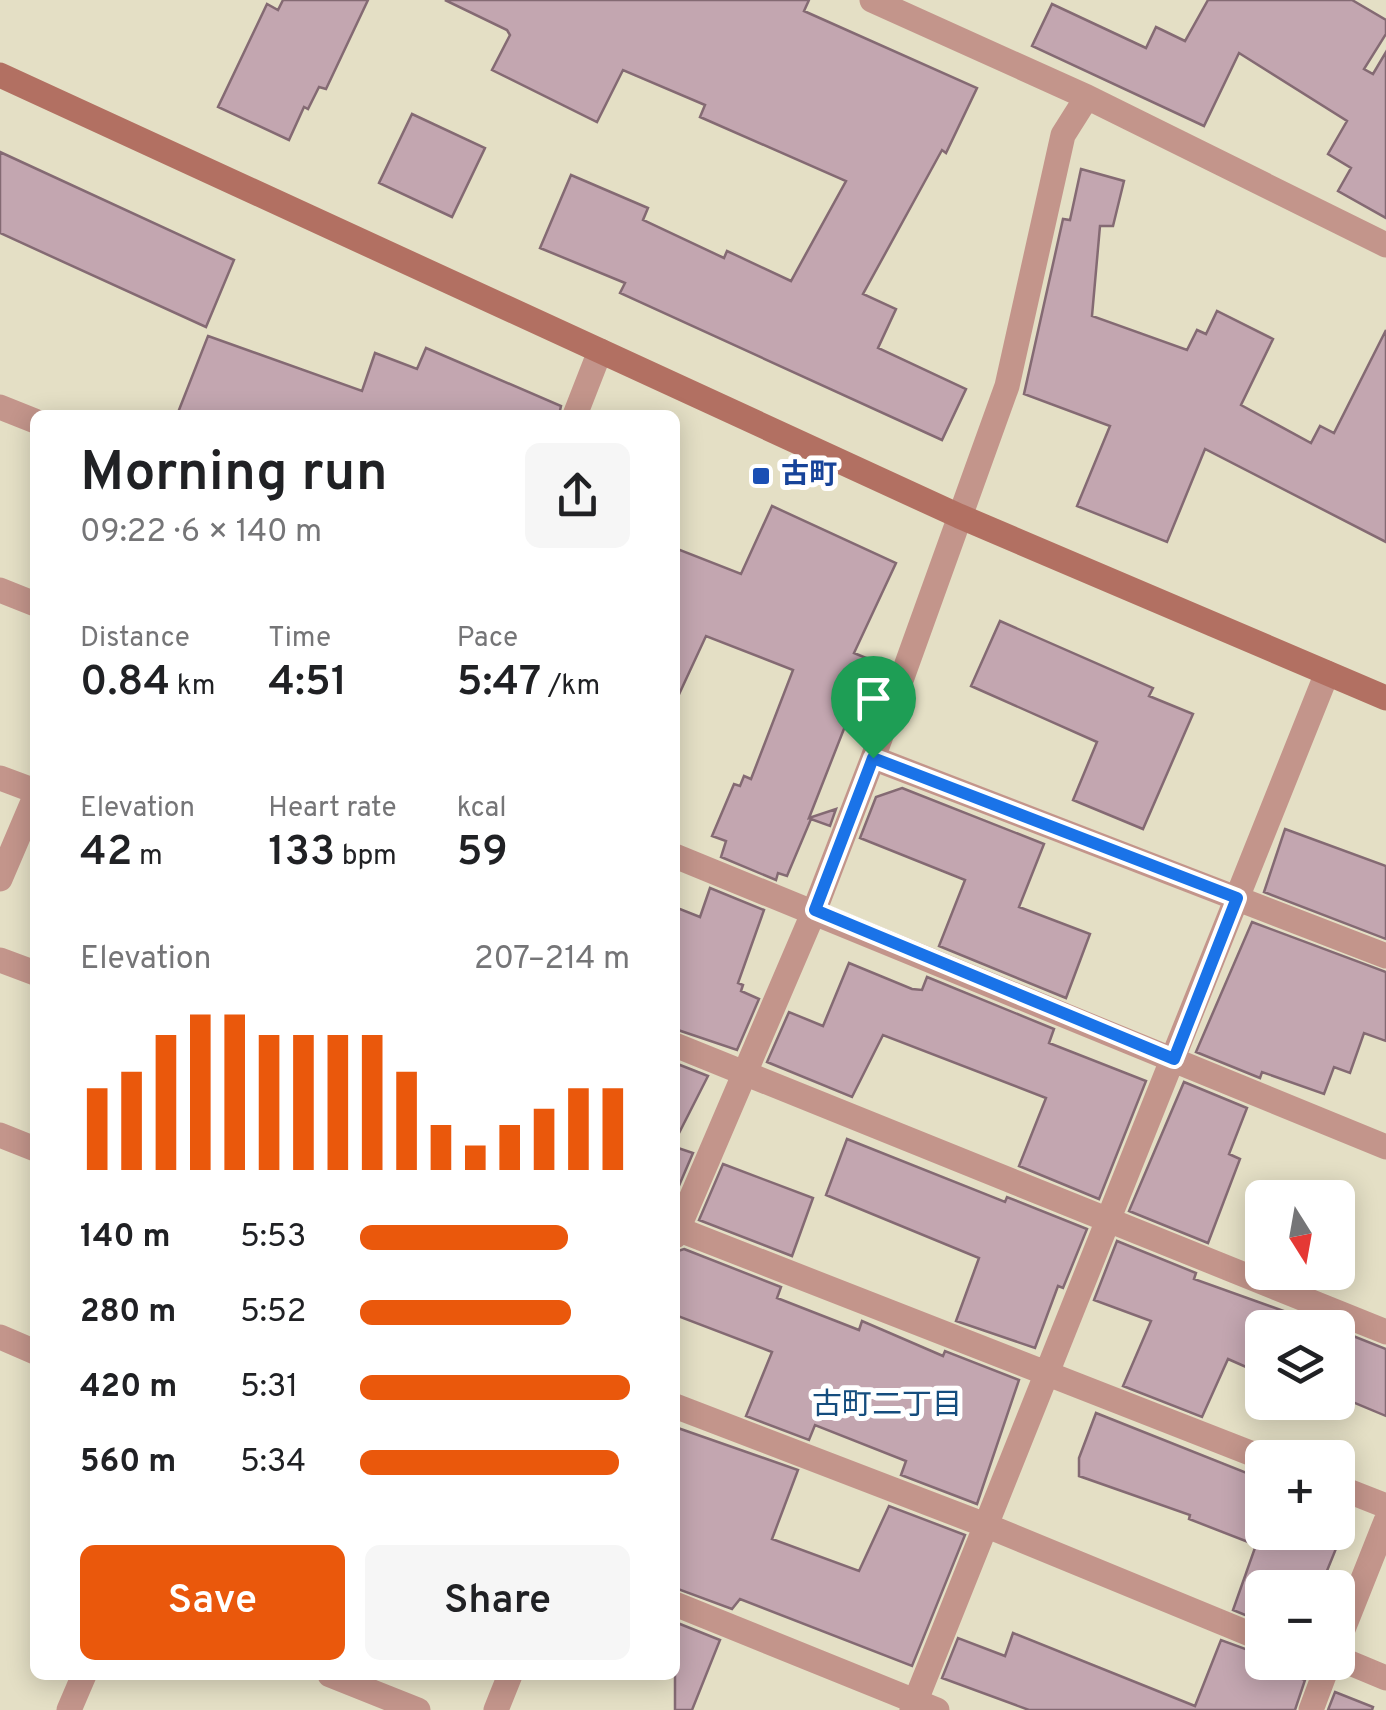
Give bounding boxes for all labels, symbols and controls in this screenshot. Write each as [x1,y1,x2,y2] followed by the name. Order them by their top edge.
[80,440,388,510] text: Morning run
[525,443,630,548] button: share
[781,458,837,494] place label: 古町
[750,465,772,487] marker: 古町
[80,513,322,553] text: 09:22 · 6 × 140 m
[80,621,190,657] text: Distance
[268,621,331,657] text: Time
[457,621,518,657] text: Pace
[831,656,916,759] pin
[80,657,170,710] text: 0.84
[268,657,347,710] text: 4:51
[457,657,541,710] text: 5:47
[170,669,216,705] text: km
[541,669,600,705] text: /km
[846,671,901,726] icon: arrive
[80,791,195,827] text: Elevation
[268,791,396,827] text: Heart rate
[457,791,506,827] text: kcal
[80,827,132,880] text: 42
[268,827,335,880] text: 133
[457,827,508,880] text: 59
[132,839,163,875] text: m
[335,839,397,875] text: bpm
[80,940,212,980] text: Elevation
[474,940,630,980] text: 207–214 m
[1245,1180,1355,1290] north arrow
[1245,1180,1355,1680] map controls
[80,1218,170,1258] text: 140 m
[240,1218,306,1258] text: 5:53
[80,1293,176,1333] text: 280 m
[240,1293,306,1333] text: 5:52
[1245,1310,1355,1420] button: layers
[80,1368,177,1408] text: 420 m
[240,1368,298,1408] text: 5:31
[812,1388,962,1425] district label: 古町二丁目
[1245,1440,1355,1550] button: +
[80,1443,176,1483] text: 560 m
[240,1443,306,1483] text: 5:34
[80,1545,345,1660] button: Save
[365,1545,630,1660] button: Share
[1245,1570,1355,1680] button: −

